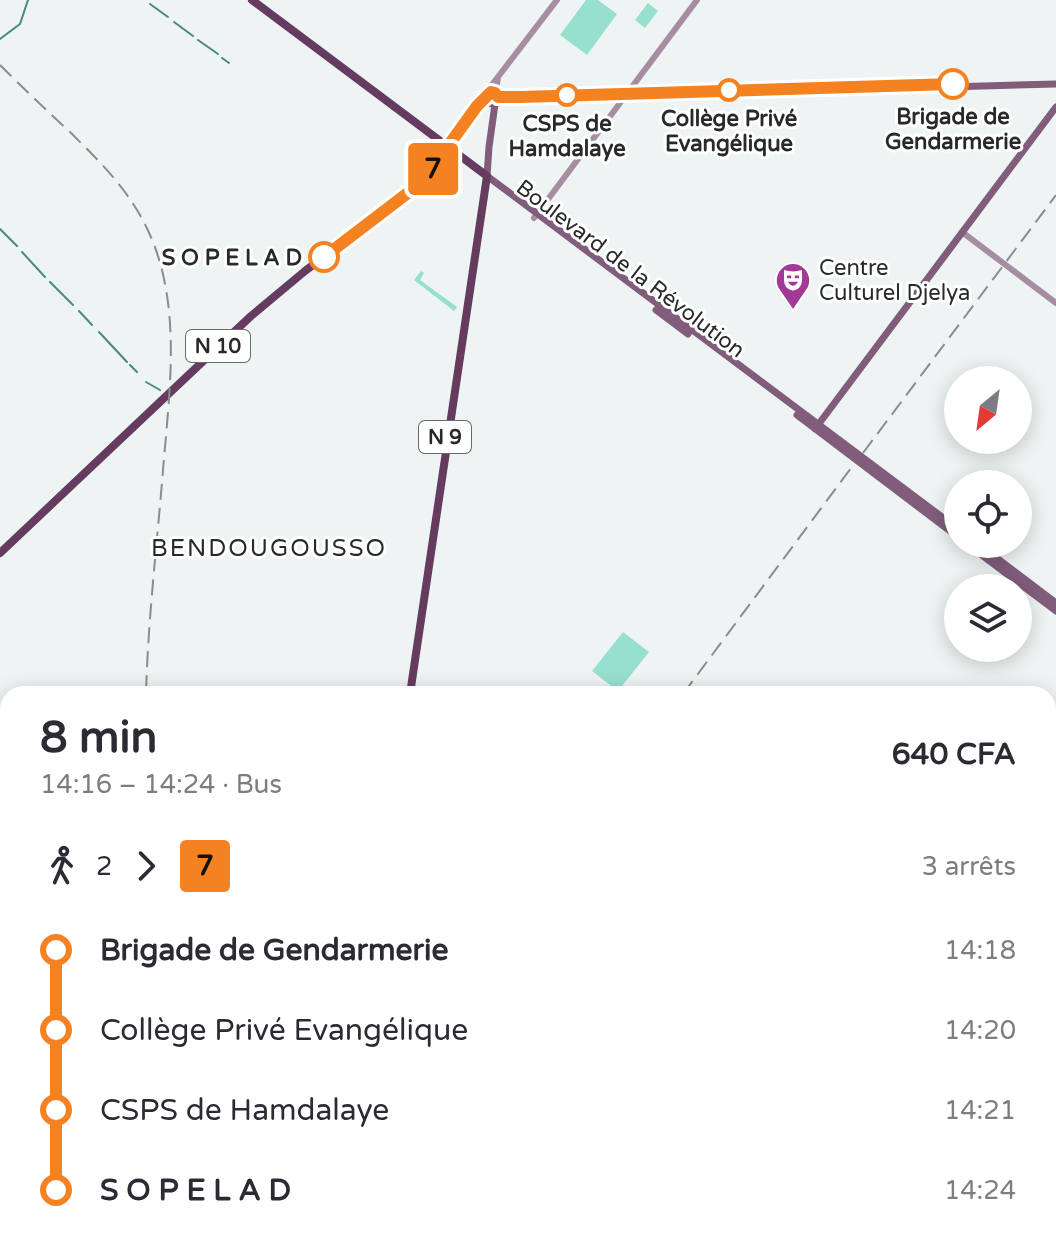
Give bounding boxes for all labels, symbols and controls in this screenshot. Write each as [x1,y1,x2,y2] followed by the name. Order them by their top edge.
[938,69,968,99] marker: Brigade de Gendarmerie
[718,79,740,101] marker: Collège Privé Evangélique
[556,84,578,106] marker: CSPS de Hamdalaye
[885,104,1021,155] place label: Brigade de Gendarmerie
[661,106,797,157] place label: Collège Privé Evangélique
[508,111,626,162] place label: CSPS de Hamdalaye
[407,143,459,195] line badge: 7
[424,152,442,186] text: 7
[511,174,750,363] street label: Boulevard de la Révolution
[309,242,339,272] marker: S O P E L A D
[162,245,302,271] place label: S O P E L A D
[819,255,970,306] place label: Centre Culturel Djelya
[774,261,812,311] theatre icon: Centre Culturel Djelya
[186,330,250,362] road number: N 10
[944,366,1032,454] north arrow
[944,366,1032,662] map controls
[419,421,471,453] road number: N 9
[944,470,1032,558] button: locate
[151,534,387,563] district label: BENDOUGOUSSO
[944,574,1032,662] button: layers
[40,712,157,765] text: 8 min
[892,736,1016,773] text: 640 CFA
[40,769,282,800] text: 14:16 – 14:24 · Bus
[40,844,84,888] icon: walk
[124,844,168,888] icon: forward
[196,849,214,883] text: 7
[96,851,112,882] text: 2
[922,851,1016,882] text: 3 arrêts
[100,932,448,969] text: Brigade de Gendarmerie
[944,935,1016,966] text: 14:18
[100,1012,468,1049] text: Collège Privé Evangélique
[944,1015,1016,1046] text: 14:20
[100,1092,389,1129] text: CSPS de Hamdalaye
[944,1095,1016,1126] text: 14:21
[100,1172,291,1209] text: S O P E L A D
[944,1175,1016,1206] text: 14:24

